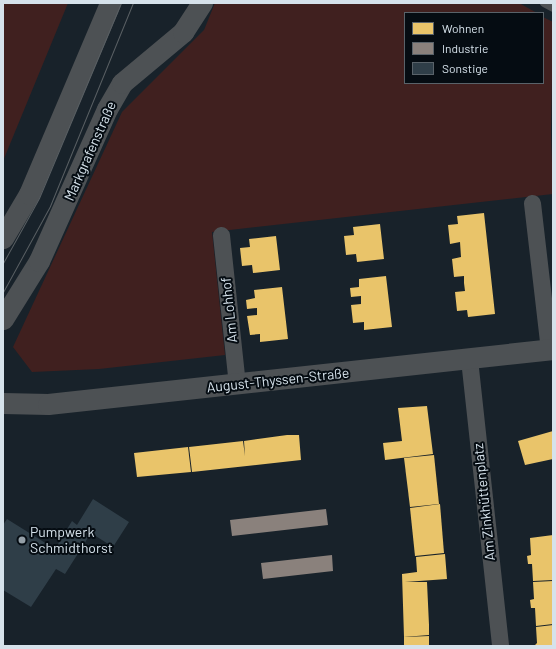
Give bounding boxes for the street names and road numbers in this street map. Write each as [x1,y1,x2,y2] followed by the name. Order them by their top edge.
[60,99,120,203] street label: Markgrafenstraße
[217,276,241,344] street label: Am Lohhof
[206,364,350,396] street label: August-Thyssen-Straße
[469,442,499,562] street label: Am Zinkhüttenplatz

